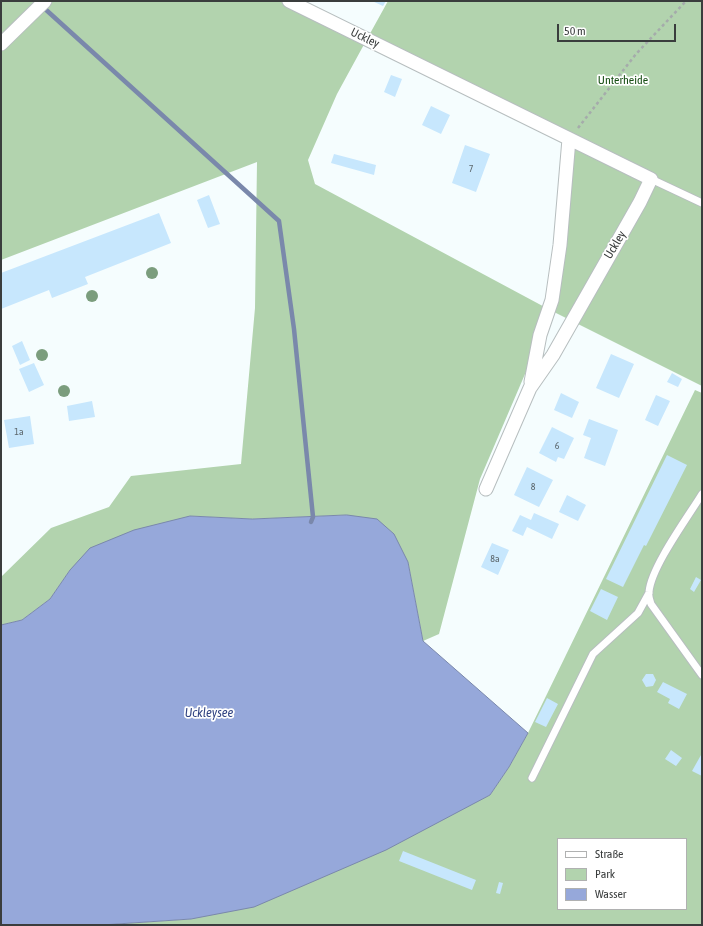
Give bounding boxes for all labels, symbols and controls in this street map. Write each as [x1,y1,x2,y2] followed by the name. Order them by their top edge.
[559,16,678,42] scale bar
[564,24,586,38] text: 50 m
[348,25,382,51] street label: Uckley
[598,73,648,87] park label: Unterheide
[469,163,473,175] house number: 7
[601,228,629,262] street label: Uckley
[14,426,24,438] house number: 1a
[555,440,559,452] house number: 6
[531,481,535,493] house number: 8
[490,553,500,565] house number: 8a
[185,705,233,721] water label: Uckleysee
[557,838,687,910] legend
[595,847,623,861] text: Straße
[595,867,615,881] text: Park
[595,887,626,901] text: Wasser

